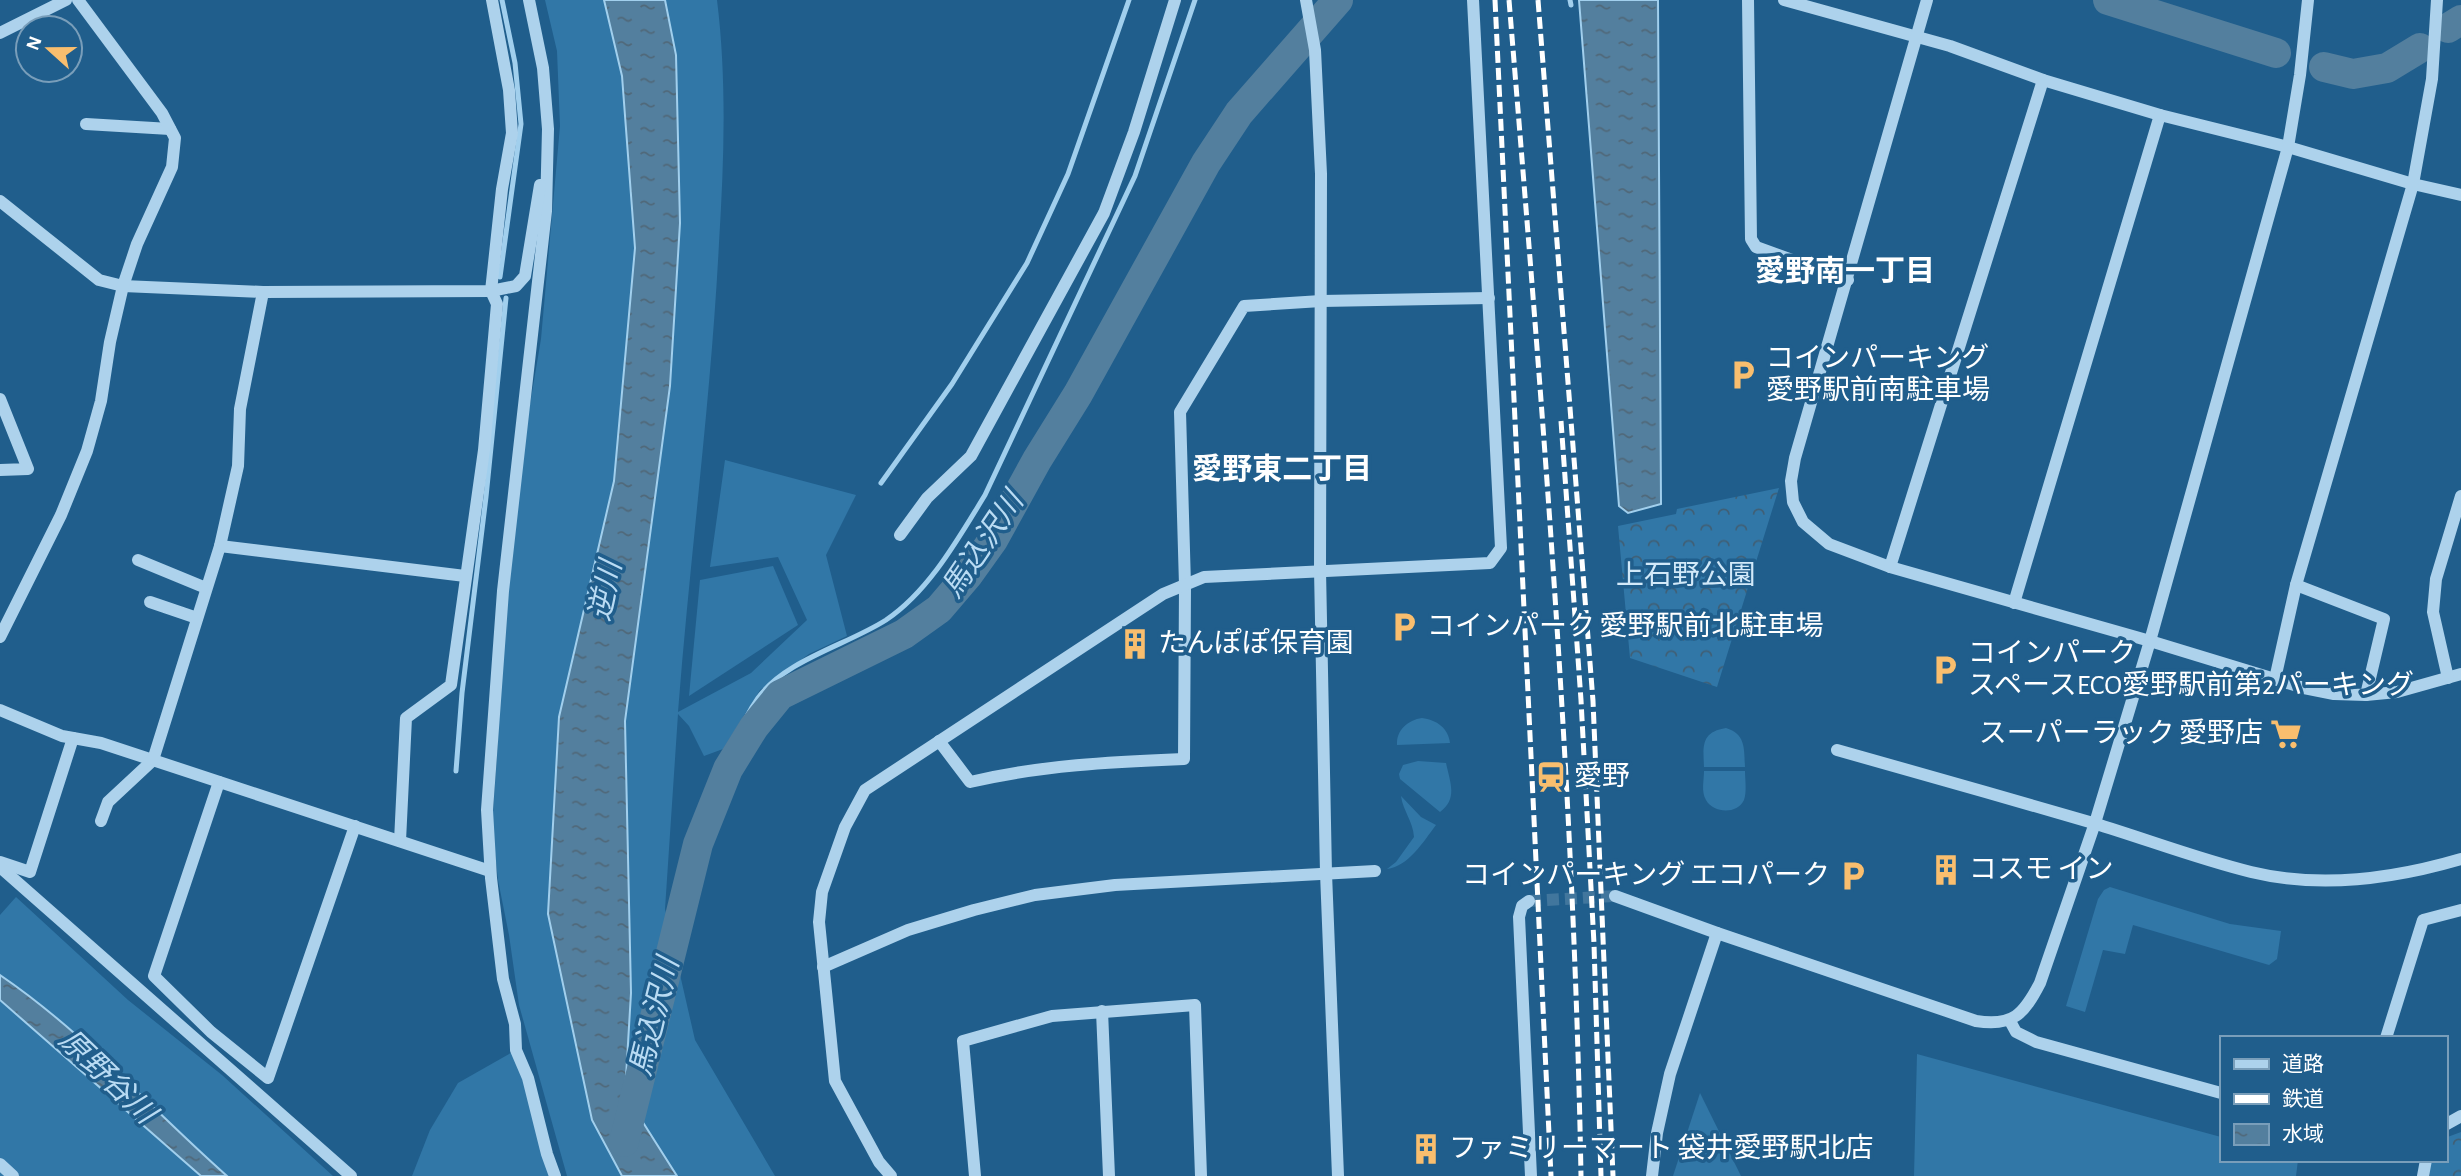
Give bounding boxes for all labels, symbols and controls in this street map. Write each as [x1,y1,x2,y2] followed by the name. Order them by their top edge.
[14,14,84,84] north arrow
[23,34,46,53] text: N
[1755,255,1935,287] district label: 愛野南一丁目
[1766,343,1990,405] place label: コインパーキング 愛野駅前南駐車場
[1726,358,1760,392] parking icon: コインパーキング 愛野駅前南駐車場
[1192,453,1372,485] district label: 愛野東二丁目
[936,484,1031,603] water label: 馬込沢川
[583,555,628,623] water label: 逆川
[1616,561,1756,590] park label: 上石野公園
[1387,610,1421,644] parking icon: コインパーク 愛野駅前北駐車場
[1427,611,1824,641] place label: コインパーク 愛野駅前北駐車場
[1118,627,1152,661] building icon: たんぽぽ保育園
[1158,627,1354,658] place label: たんぽぽ保育園
[1968,639,2414,700] place label: コインパーク スペースECO愛野駅前第2パーキング
[1928,653,1962,687] parking icon: コインパーク スペースECO愛野駅前第2パーキング
[2269,717,2303,751] supermarket icon: スーパーラック 愛野店
[1979,718,2263,748] place label: スーパーラック 愛野店
[1534,760,1568,794] station icon: 愛野
[1574,761,1630,791] place label: 愛野
[1929,853,1963,887] building icon: コスモ イン
[1969,856,2114,884] place label: コスモ イン
[1836,859,1870,893] parking icon: コインパーキング エコパーク
[1462,860,1830,890] place label: コインパーキング エコパーク
[625,952,685,1079] water label: 馬込沢川
[53,1024,163,1132] water label: 原野谷川
[2220,1036,2447,1162] legend
[2282,1053,2324,1075] text: 道路
[2282,1088,2324,1110] text: 鉄道
[2282,1123,2324,1145] text: 水域
[1409,1132,1443,1166] building icon: ファミリーマート 袋井愛野駅北店
[1449,1133,1874,1163] place label: ファミリーマート 袋井愛野駅北店

